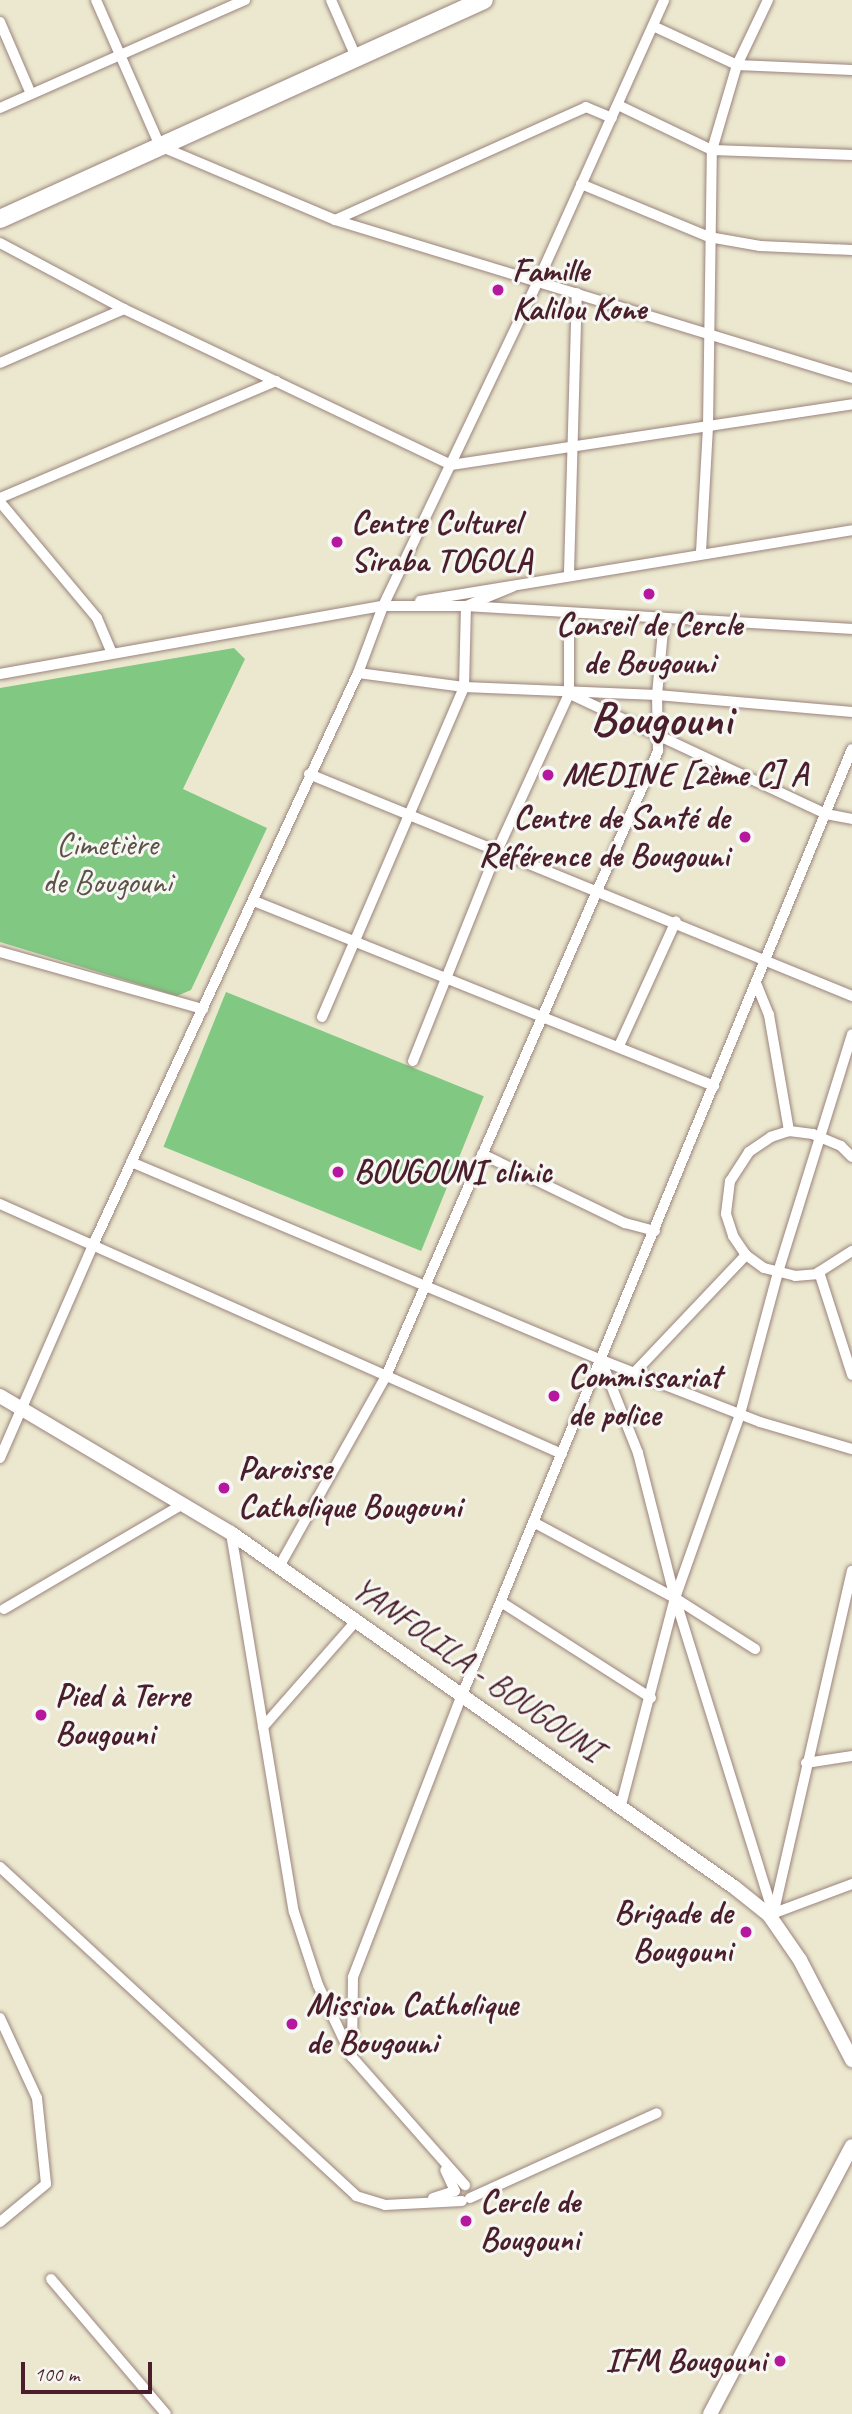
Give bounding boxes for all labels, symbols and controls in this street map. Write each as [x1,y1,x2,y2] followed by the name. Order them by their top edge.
[512,251,646,329] place label: Famille Kalilou Kone
[490,282,506,298] marker: Famille Kalilou Kone
[351,503,532,581] place label: Centre Culturel Siraba TOGOLA
[329,534,345,550] marker: Centre Culturel Siraba TOGOLA
[641,586,657,602] marker: Conseil de Cercle de Bougouni
[556,605,742,683] place label: Conseil de Cercle de Bougouni
[590,691,732,747] district label: Bougouni
[562,755,807,795] place label: MEDINE [2ème C] A
[540,767,556,783] marker: MEDINE [2ème C] A
[479,798,729,876] place label: Centre de Santé de Référence de Bougouni
[42,825,172,903] park label: Cimetière de Bougouni
[735,827,755,847] marker: Centre de Santé de Référence de Bougouni
[354,1152,552,1192] place label: BOUGOUNI clinic
[328,1162,348,1182] marker: BOUGOUNI clinic
[568,1357,721,1435] place label: Commissariat de police
[546,1388,562,1404] marker: Commissariat de police
[238,1449,461,1527] place label: Paroisse Catholique Bougouni
[216,1480,232,1496] marker: Paroisse Catholique Bougouni
[344,1569,610,1771] street label: YANFOLILA - BOUGOUNI
[55,1676,190,1754] place label: Pied à Terre Bougouni
[33,1707,49,1723] marker: Pied à Terre Bougouni
[614,1893,732,1971] place label: Brigade de Bougouni
[738,1924,754,1940] marker: Brigade de Bougouni
[306,1985,518,2063] place label: Mission Catholique de Bougouni
[284,2016,300,2032] marker: Mission Catholique de Bougouni
[480,2182,580,2260] place label: Cercle de Bougouni
[458,2213,474,2229] marker: Cercle de Bougouni
[605,2341,766,2381] place label: IFM Bougouni
[24,2348,156,2392] scale bar
[772,2353,788,2369] marker: IFM Bougouni
[34,2361,79,2387] text: 100 m

